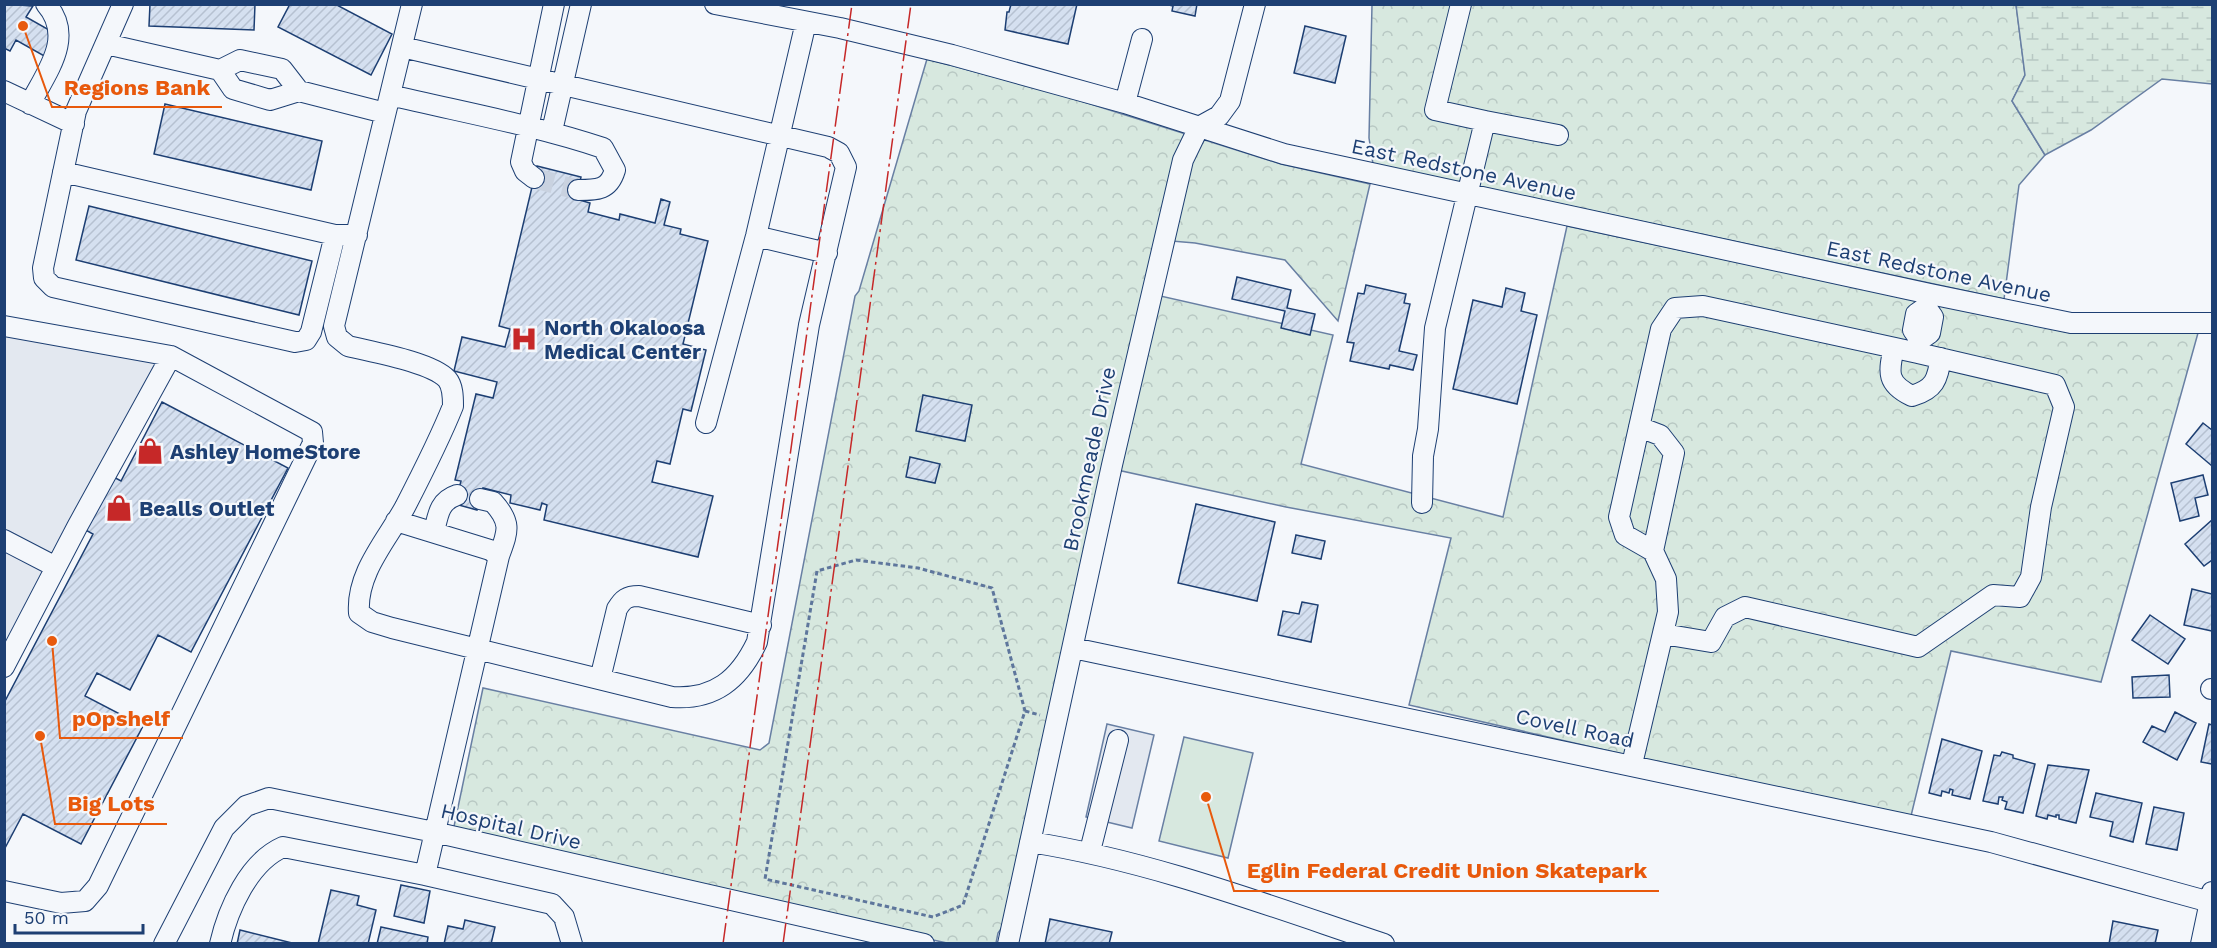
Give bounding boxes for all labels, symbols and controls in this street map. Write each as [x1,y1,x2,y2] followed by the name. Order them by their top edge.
[52,67,222,107] callout: Regions Bank
[64,75,211,100] text: Regions Bank
[1349,133,1579,205] street label: East Redstone Avenue
[1824,235,2054,307] street label: East Redstone Avenue
[544,315,706,364] place label: North Okaloosa Medical Center
[509,324,539,354] hospital icon: North Okaloosa Medical Center
[1057,365,1121,553] street label: Brookmeade Drive
[135,436,165,466] shop icon: Ashley HomeStore
[170,439,361,464] place label: Ashley HomeStore
[104,493,134,523] shop icon: Bealls Outlet
[139,496,274,521] place label: Bealls Outlet
[60,698,183,738] callout: pOpshelf
[1513,703,1637,753] street label: Covell Road
[72,706,171,731] text: pOpshelf
[55,784,167,824] callout: Big Lots
[67,791,155,816] text: Big Lots
[438,798,584,854] street label: Hospital Drive
[1234,851,1659,891] callout: Eglin Federal Credit Union Skatepark
[1247,858,1648,883] text: Eglin Federal Credit Union Skatepark
[15,897,142,935] scale bar
[24,907,69,928] text: 50 m

